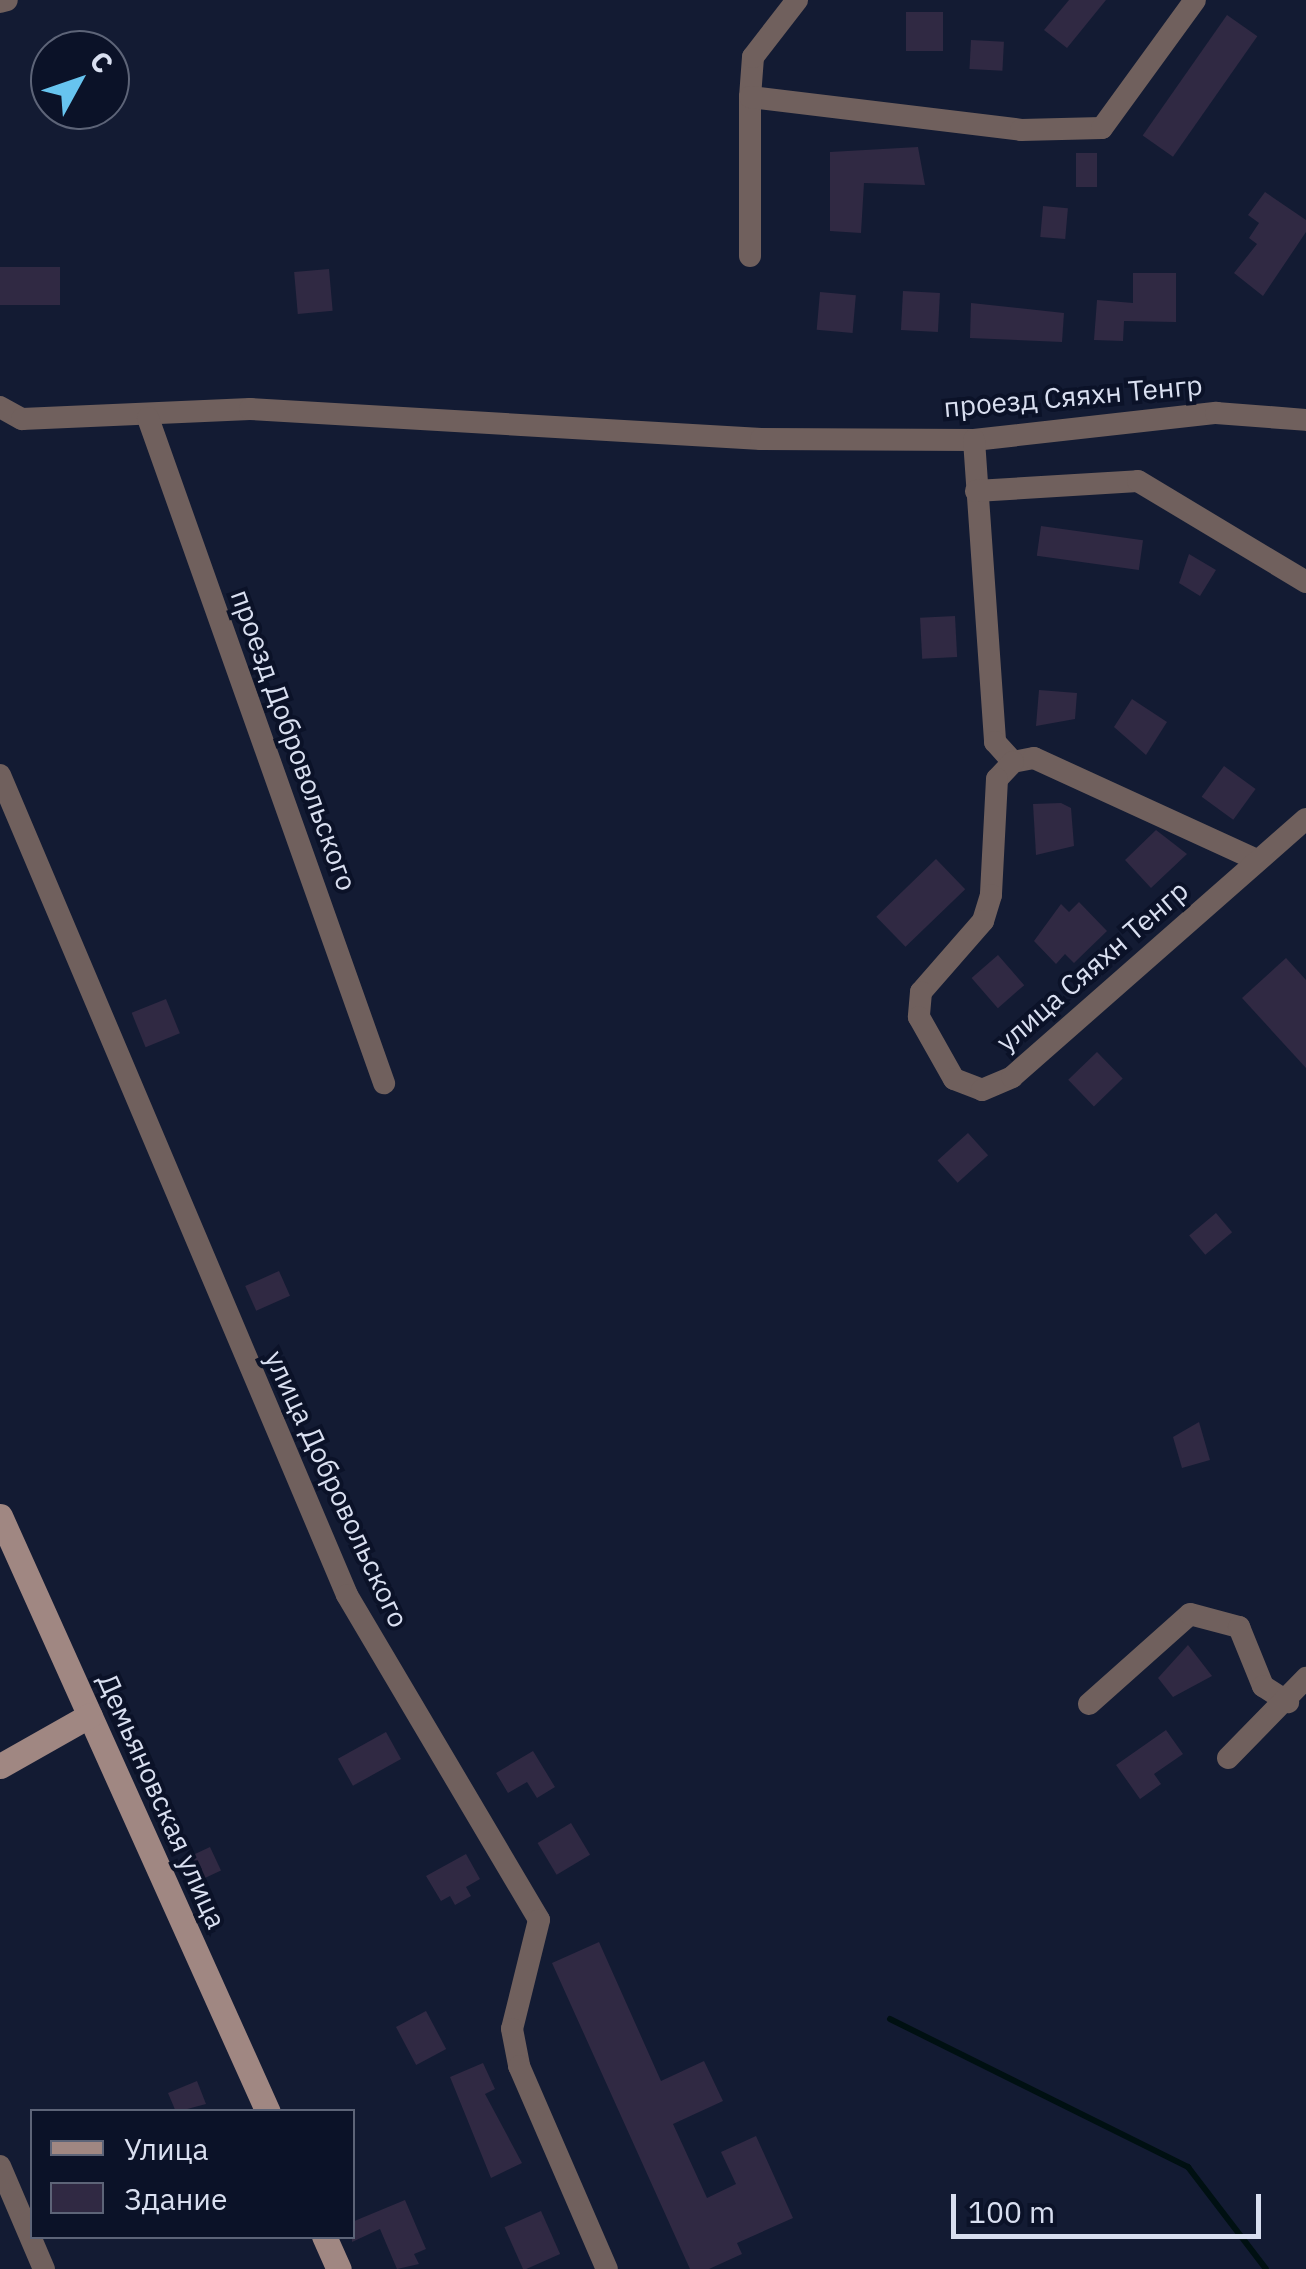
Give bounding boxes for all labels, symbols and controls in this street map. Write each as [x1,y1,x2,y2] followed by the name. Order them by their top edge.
[30,30,130,130] north arrow
[82,43,122,81] text: С
[942,368,1204,424] street label: проезд Сяяхн Тенгр
[224,585,364,895] street label: проезд Добровольского
[989,874,1195,1058] street label: улица Сяяхн Тенгр
[258,1345,416,1633] street label: улица Добровольского
[91,1668,233,1934] street label: Демьяновская улица
[30,2109,355,2239] legend
[124,2129,209,2168] text: Улица
[956,2174,1266,2236] scale bar
[124,2179,227,2218] text: Здание
[968,2192,1055,2231] text: 100 m

